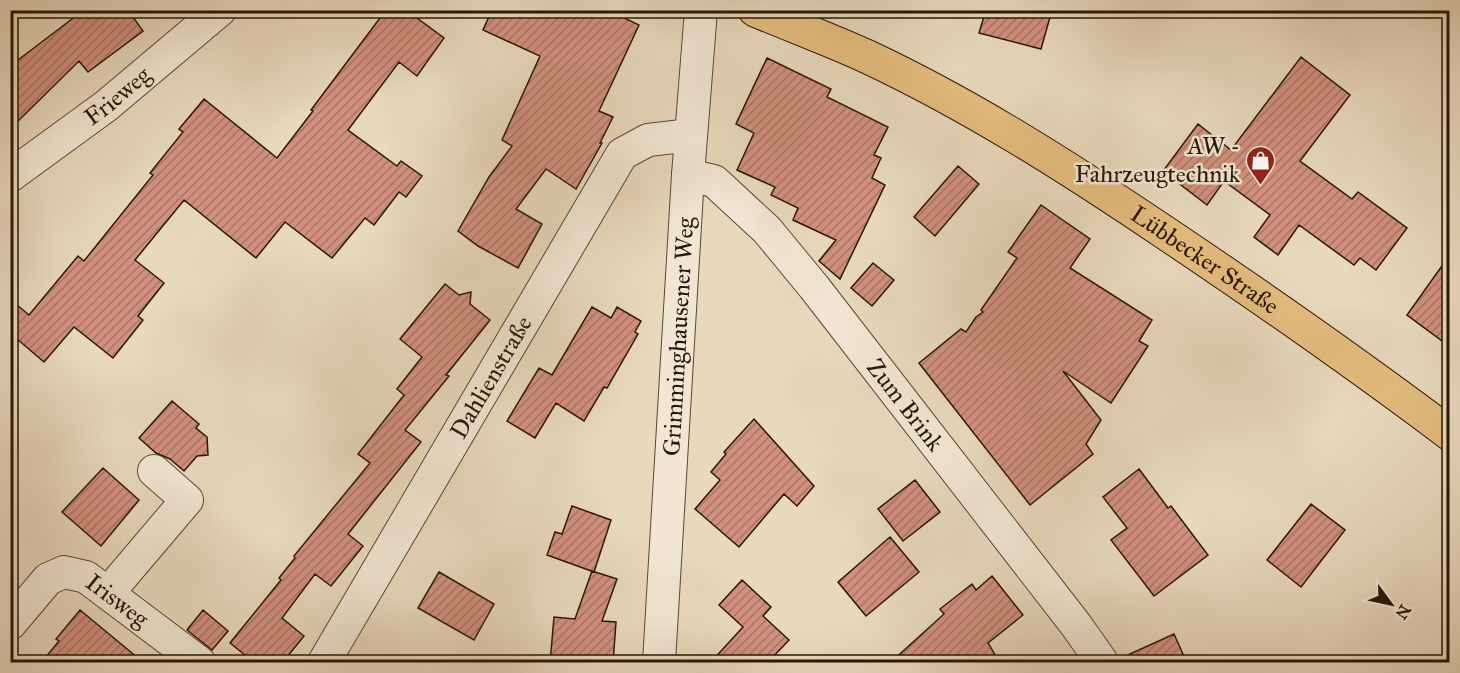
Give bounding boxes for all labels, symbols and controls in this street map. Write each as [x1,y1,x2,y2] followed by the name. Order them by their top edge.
[78,59,157,132] street label: Frieweg
[1075,131,1241,189] place label: AW - Fahrzeugtechnik
[1245,144,1277,186] shop icon: AW - Fahrzeugtechnik
[1125,199,1285,321] street label: Lübbecker Straße
[656,215,701,457] street label: Grimminghausener Weg
[443,311,539,444] street label: Dahlienstraße
[860,353,951,458] street label: Zum Brink
[80,567,155,634] street label: Irisweg
[1361,574,1421,634] north arrow
[1391,601,1415,623] text: N

